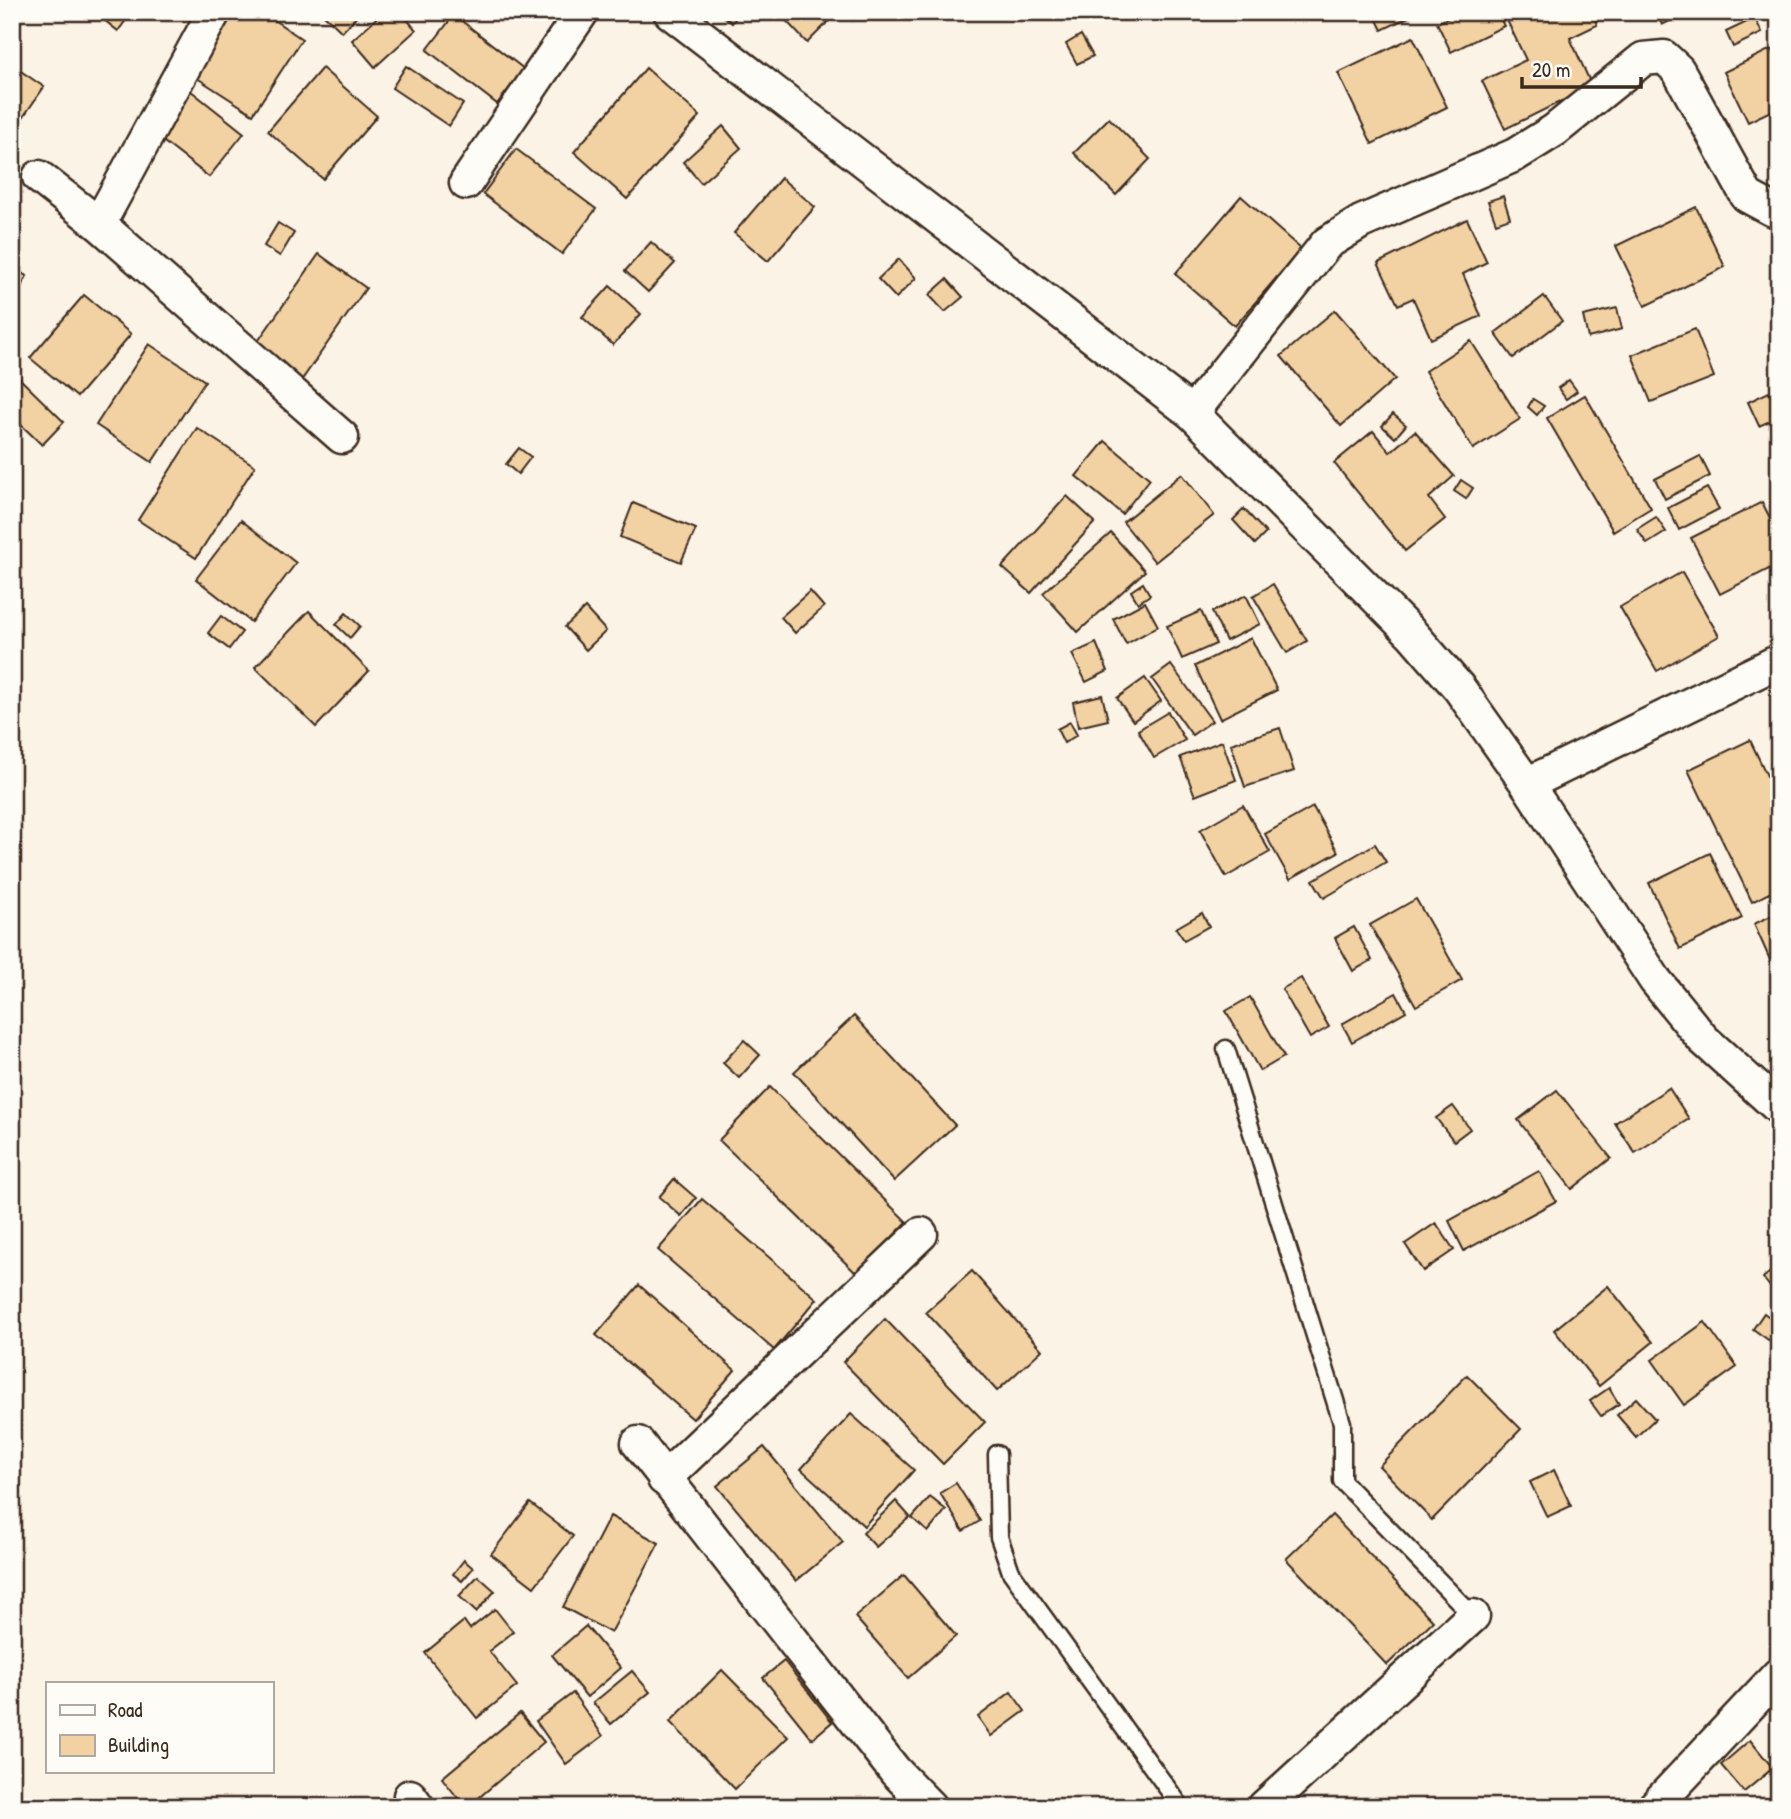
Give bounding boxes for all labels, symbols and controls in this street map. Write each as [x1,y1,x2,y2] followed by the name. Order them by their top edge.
[1522,46,1640,90] scale bar
[1532,55,1570,84] text: 20 m
[46,1682,273,1773] legend
[108,1695,142,1724] text: Road
[108,1730,169,1759] text: Building

